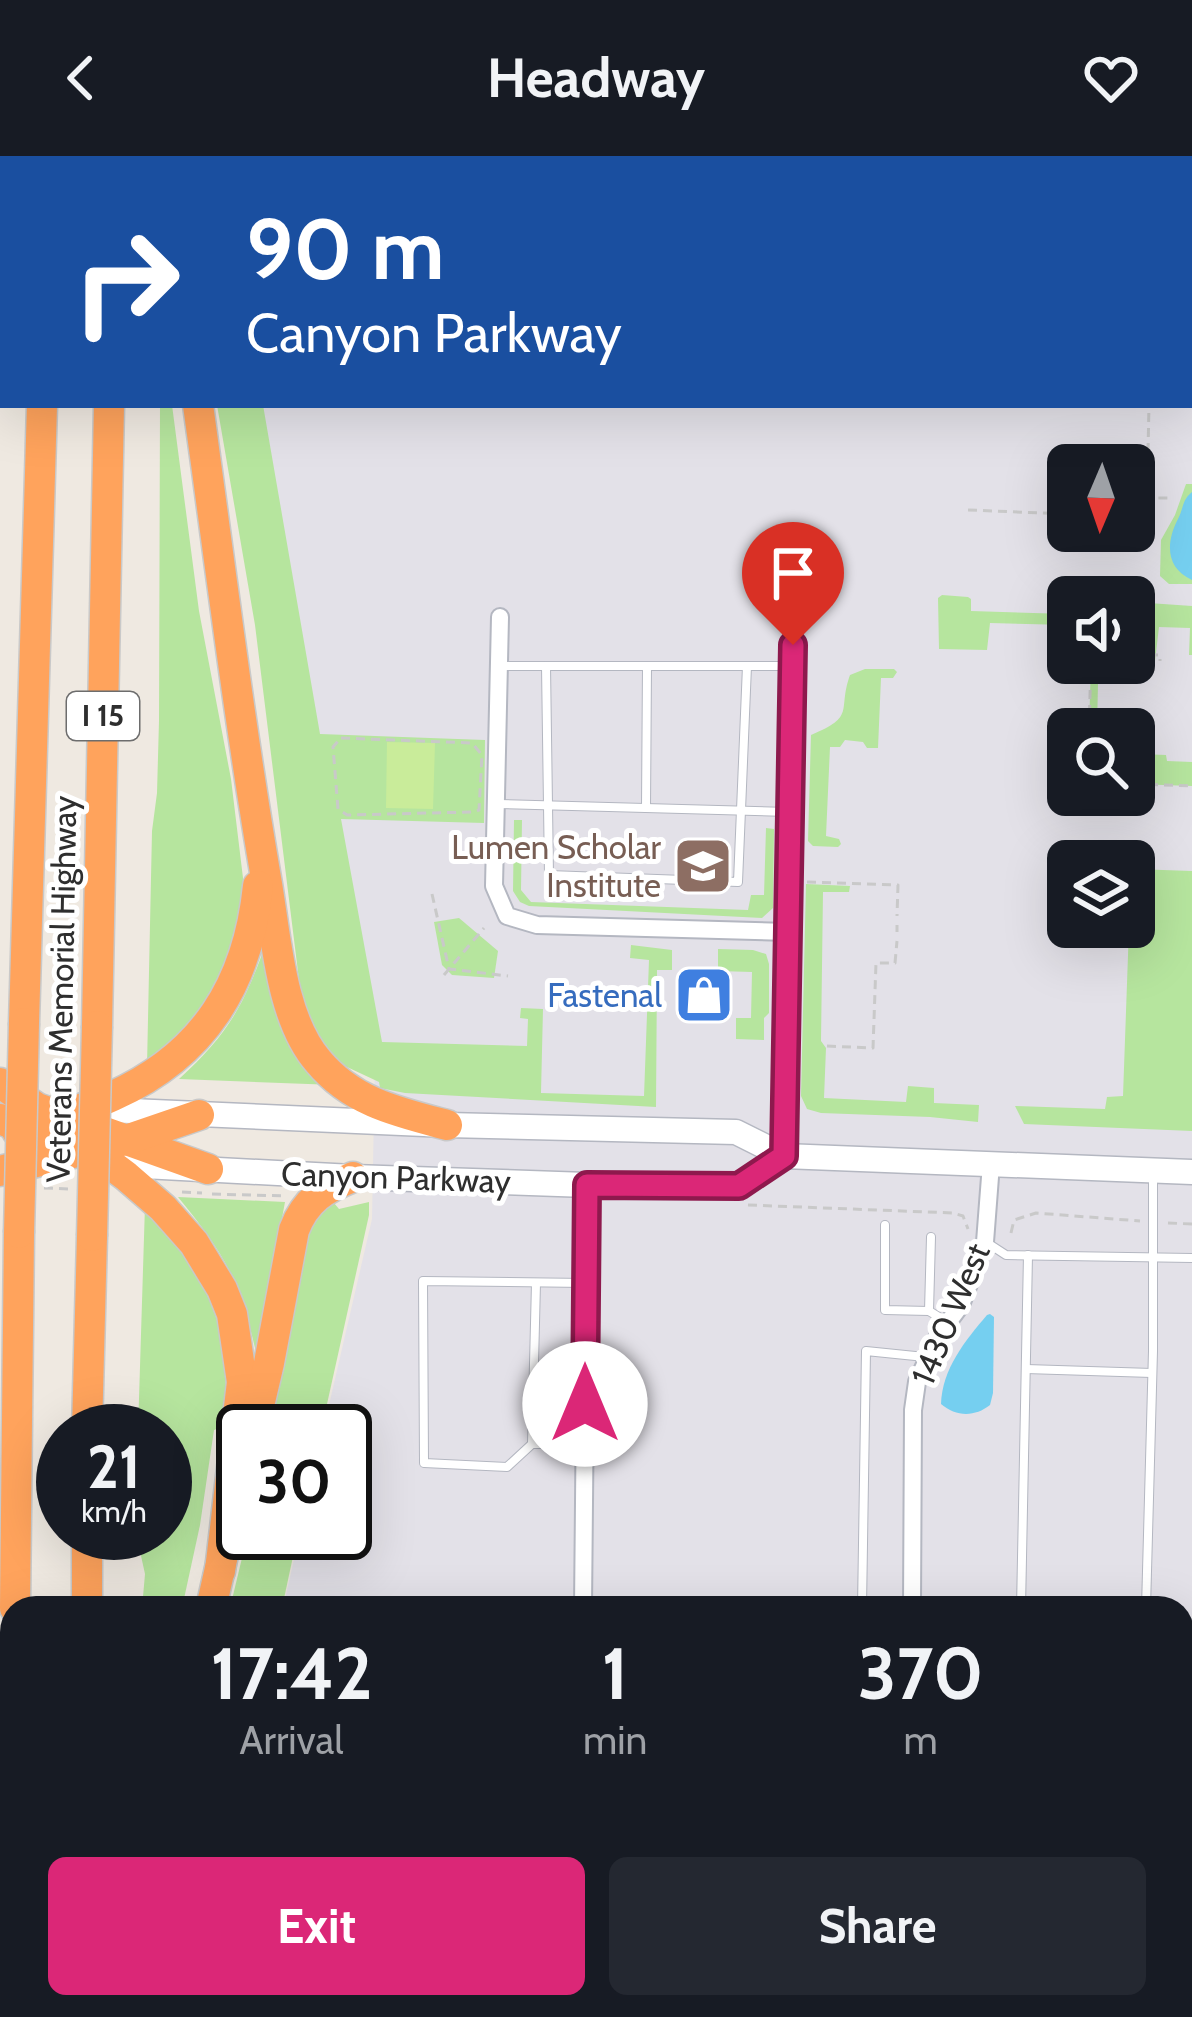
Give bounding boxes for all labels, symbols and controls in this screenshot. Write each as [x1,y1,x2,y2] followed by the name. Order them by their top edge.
[48,45,114,111] icon: back
[487,45,705,111] text: Headway
[1078,45,1144,111] icon: heart
[246,198,444,300] text: 90 m
[48,204,204,360] icon: right
[246,300,622,366] text: Canyon Parkway
[1047,444,1155,552] north arrow
[1047,444,1155,948] map controls
[742,522,844,645] pin
[760,540,826,606] icon: arrive
[1047,576,1155,684] button: sound
[67,692,139,740] road number: I 15
[1047,708,1155,816] button: search
[38,795,84,1183] street label: Veterans Memorial Highway
[451,827,662,905] place label: Lumen Scholar Institute
[672,835,734,897] school or university icon: Lumen Scholar Institute
[1047,840,1155,948] button: layers
[673,964,735,1026] shop icon: Fastenal
[547,975,662,1015] place label: Fastenal
[281,1153,512,1201] street label: Canyon Parkway
[902,1237,998,1391] street label: 1430 West
[522,1341,648,1467] position arrow
[216,1404,372,1560] speed limit sign: 30
[87,1430,141,1503] text: 21
[81,1493,147,1530] text: km/h
[210,1630,373,1717] text: 17:42
[602,1630,628,1717] text: 1
[858,1630,983,1717] text: 370
[240,1716,343,1764] text: Arrival
[583,1716,647,1764] text: min
[904,1716,938,1764] text: m
[48,1857,585,1995] button: Exit
[609,1857,1146,1995] button: Share

